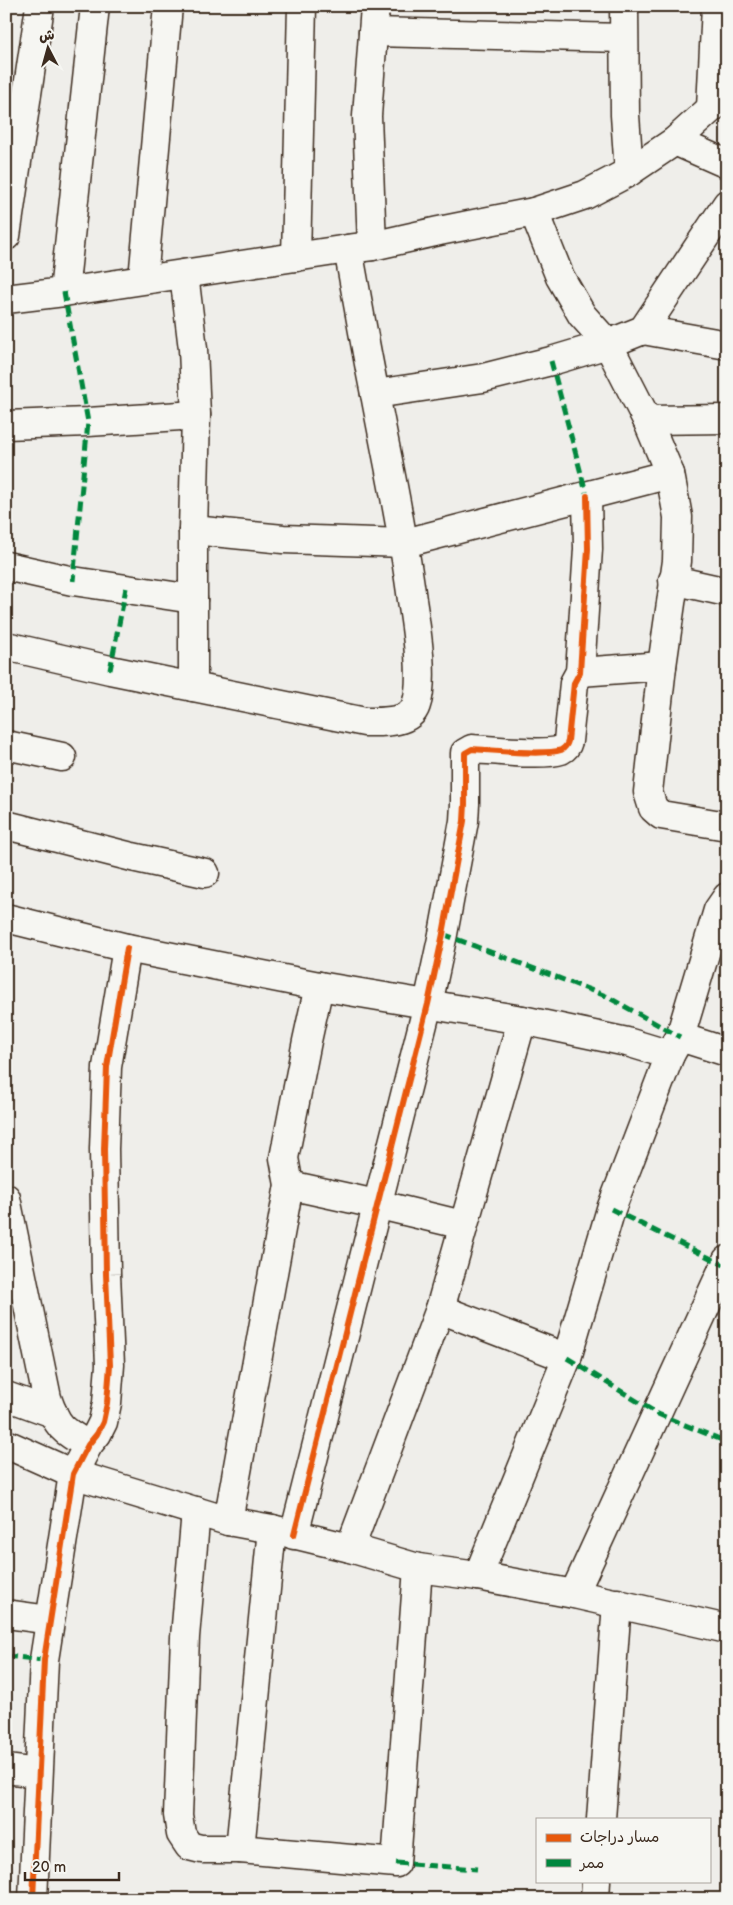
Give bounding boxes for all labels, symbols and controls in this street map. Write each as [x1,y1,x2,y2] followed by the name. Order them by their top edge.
[22,22,72,72] north arrow
[38,26,55,45] text: ش
[536,1818,710,1882] legend
[580,1828,659,1847] text: مسار دراجات
[25,1850,119,1882] scale bar
[578,1854,604,1873] text: ممر
[32,1858,66,1877] text: 20 m

